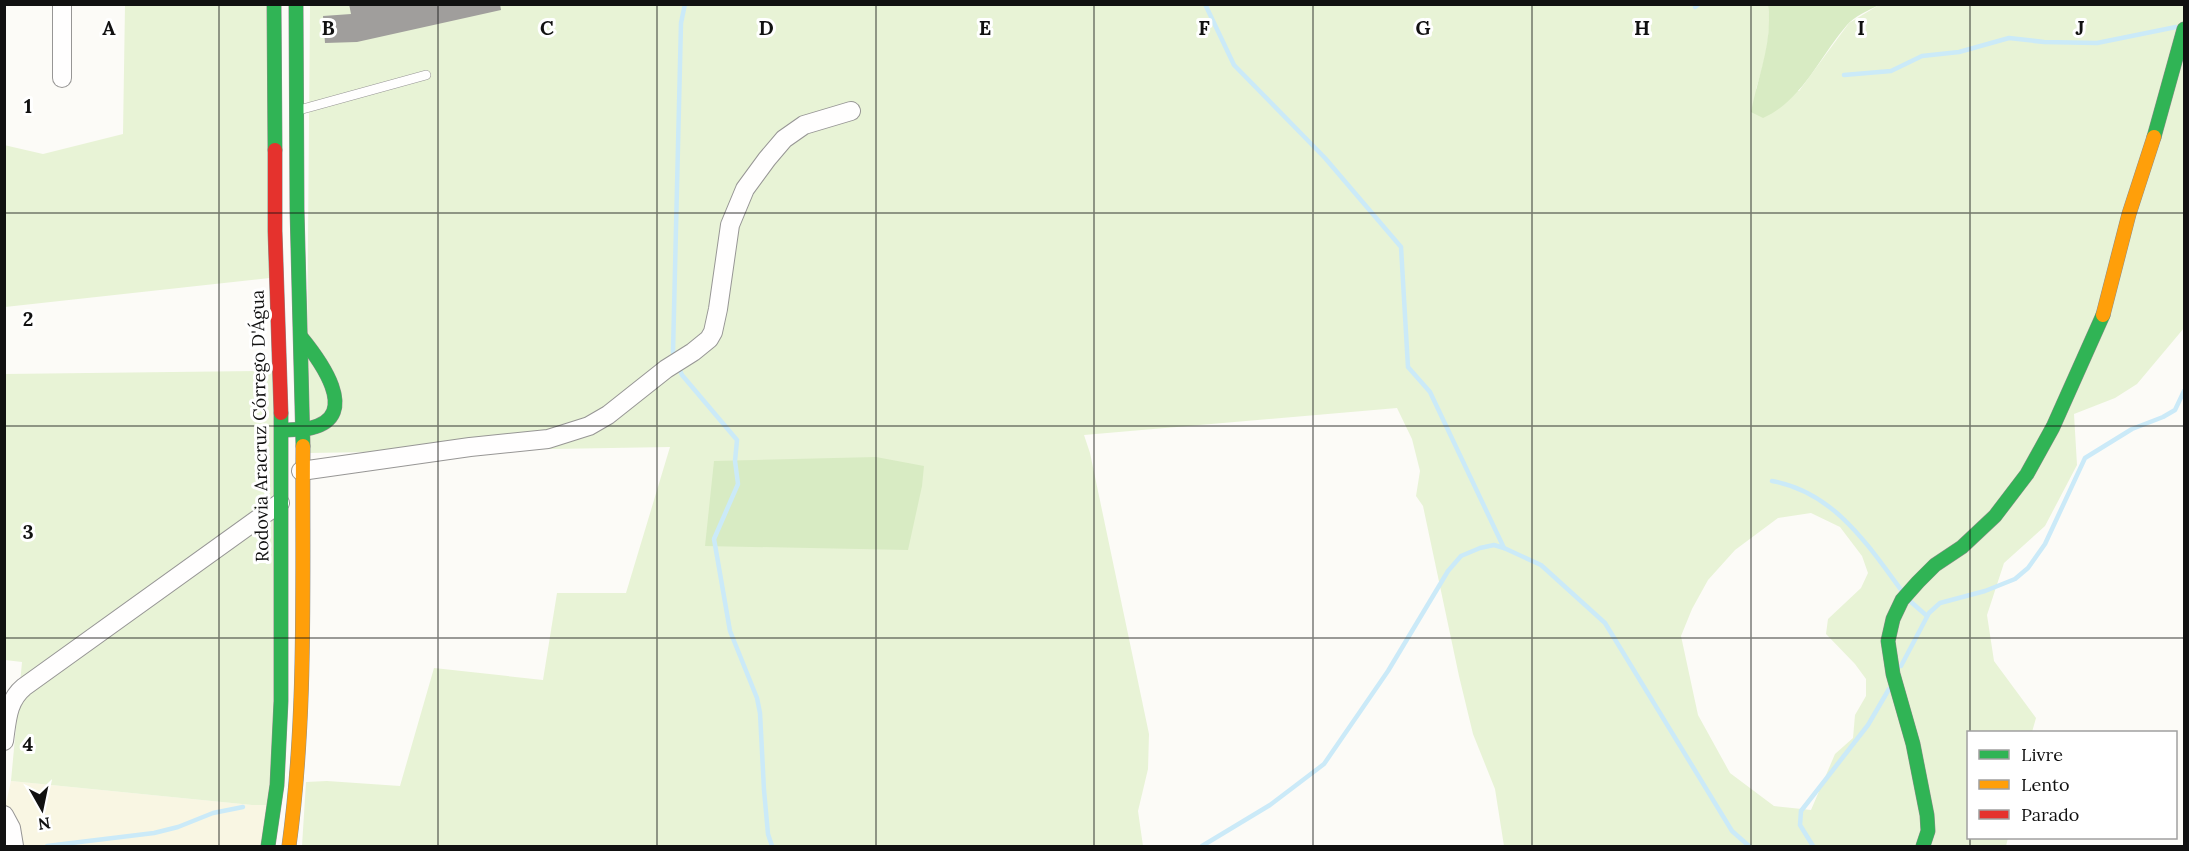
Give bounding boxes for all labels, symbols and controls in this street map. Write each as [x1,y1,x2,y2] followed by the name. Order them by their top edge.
[102,15,116,40] text: A
[321,15,335,40] text: B
[540,15,554,40] text: C
[758,15,774,40] text: D
[979,15,991,40] text: E
[1198,15,1210,40] text: F
[1415,15,1431,40] text: G
[1634,15,1650,40] text: H
[1857,15,1865,40] text: I
[2075,15,2085,40] text: J
[24,93,32,118] text: 1
[246,290,273,562] street label: Rodovia Aracruz Córrego D'Água
[23,306,33,331] text: 2
[22,519,34,544] text: 3
[23,731,34,756] text: 4
[1967,731,2177,839] legend
[2021,743,2063,766] text: Livre
[2021,773,2069,796] text: Lento
[12,779,72,839] north arrow
[2021,803,2079,826] text: Parado
[37,813,52,835] text: N

